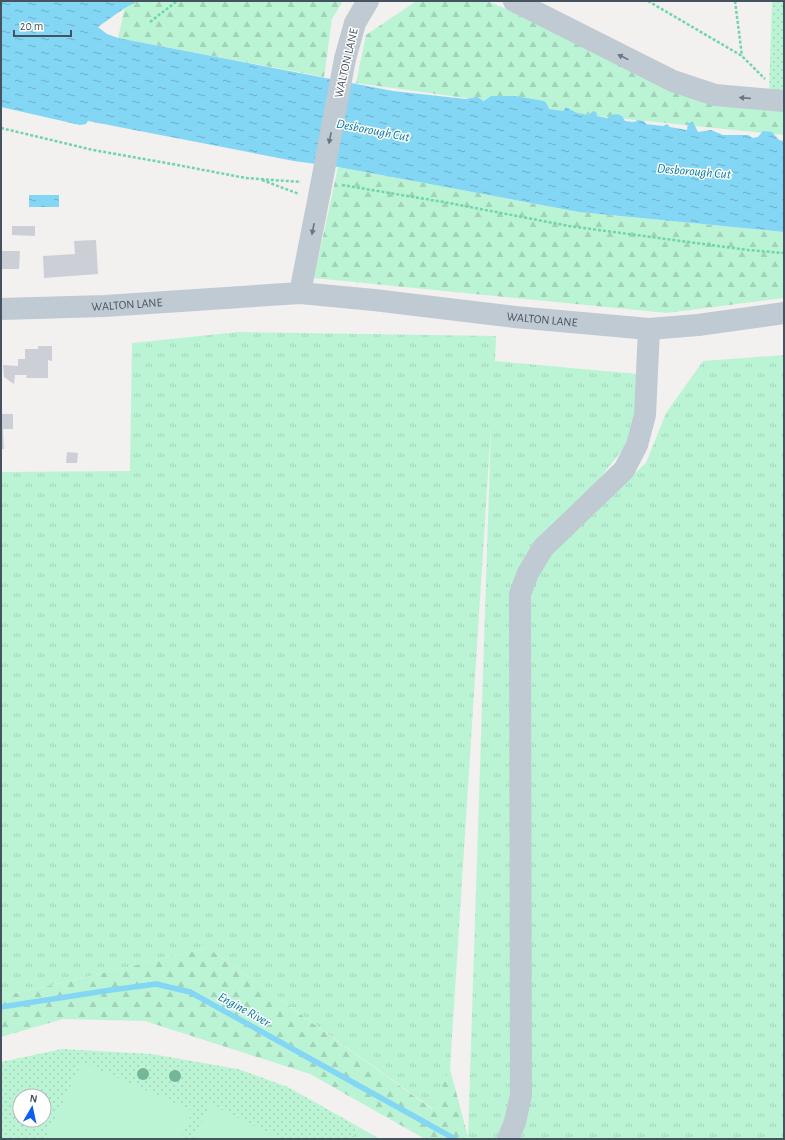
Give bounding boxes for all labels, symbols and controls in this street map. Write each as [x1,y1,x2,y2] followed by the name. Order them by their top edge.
[14,12,71,38] scale bar
[20,20,43,32] text: 20 m
[332,27,360,99] street label: WALTON LANE
[618,54,629,60] one-way arrow
[739,94,751,101] one-way arrow
[335,118,411,145] water label: Desborough Cut
[327,132,333,145] one-way arrow
[656,162,732,182] water label: Desborough Cut
[309,223,315,236] one-way arrow
[91,296,163,312] street label: WALTON LANE
[506,310,578,329] street label: WALTON LANE
[216,990,273,1030] water label: Engine River
[12,1088,52,1128] north arrow
[29,1093,38,1105] text: N

